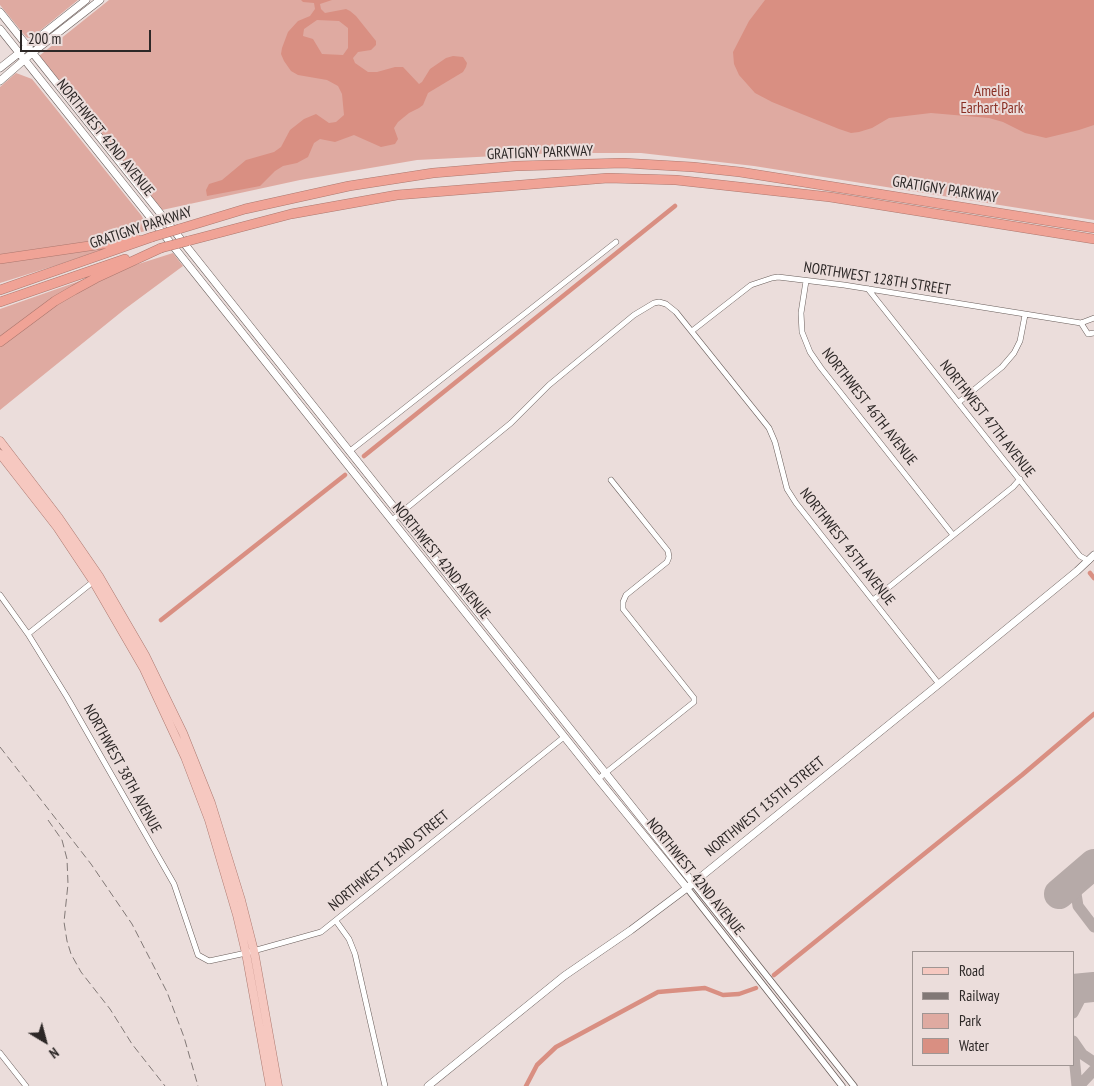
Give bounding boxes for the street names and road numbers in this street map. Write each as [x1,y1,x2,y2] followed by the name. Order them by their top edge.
[52,76,158,200] street label: NORTHWEST 42ND AVENUE
[486,142,594,164] street label: GRATIGNY PARKWAY
[891,173,999,207] street label: GRATIGNY PARKWAY
[88,203,194,253] street label: GRATIGNY PARKWAY
[802,259,952,299] street label: NORTHWEST 128TH STREET
[818,345,920,469] street label: NORTHWEST 46TH AVENUE
[936,357,1038,481] street label: NORTHWEST 47TH AVENUE
[796,485,898,609] street label: NORTHWEST 45TH AVENUE
[388,499,494,623] street label: NORTHWEST 42ND AVENUE
[79,702,165,836] street label: NORTHWEST 38TH AVENUE
[702,753,828,861] street label: NORTHWEST 135TH STREET
[325,807,453,915] street label: NORTHWEST 132ND STREET
[642,815,748,939] street label: NORTHWEST 42ND AVENUE

